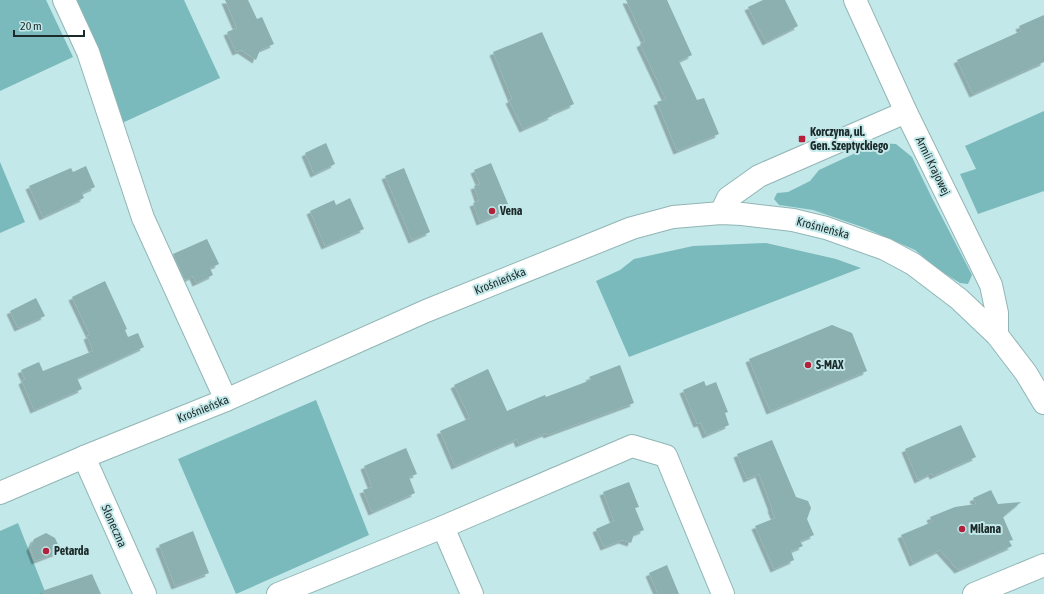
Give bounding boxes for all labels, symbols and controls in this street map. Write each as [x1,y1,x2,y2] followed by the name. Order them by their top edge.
[14,12,84,38] scale bar
[20,19,42,33] text: 20 m
[810,125,889,153] place label: Korczyna, ul. Gen. Szeptyckiego
[797,134,807,144] marker: Korczyna, ul. Gen. Szeptyckiego
[913,134,953,198] street label: Armii Krajowej
[499,204,523,218] place label: Vena
[487,206,497,216] marker: Vena
[795,214,851,242] street label: Krośnieńska
[472,264,528,298] street label: Krośnieńska
[816,358,844,372] place label: S-MAX
[803,360,813,370] marker: S-MAX
[175,392,231,426] street label: Krośnieńska
[98,503,130,549] street label: Słoneczna
[970,522,1001,536] place label: Milana
[957,524,967,534] marker: Milana
[54,544,89,558] place label: Petarda
[41,546,51,556] marker: Petarda

